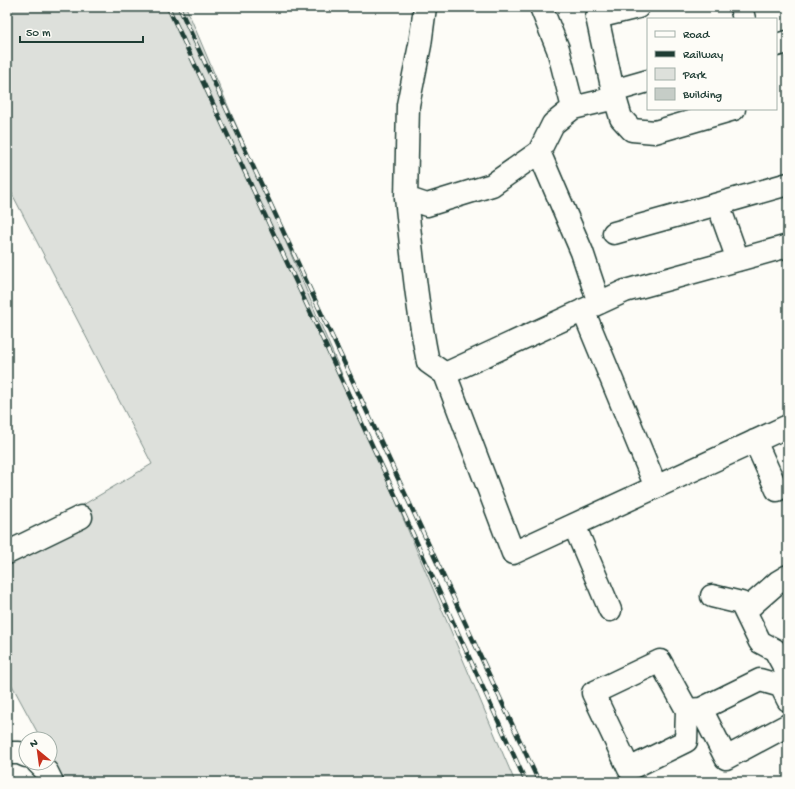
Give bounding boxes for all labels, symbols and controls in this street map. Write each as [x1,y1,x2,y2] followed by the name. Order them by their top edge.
[20,18,143,44] scale bar
[647,18,777,110] legend
[26,27,51,41] text: 50 m
[683,29,710,43] text: Road
[683,49,723,63] text: Railway
[682,69,708,83] text: Park
[682,89,722,103] text: Building
[18,731,58,771] north arrow
[28,737,40,751] text: N

